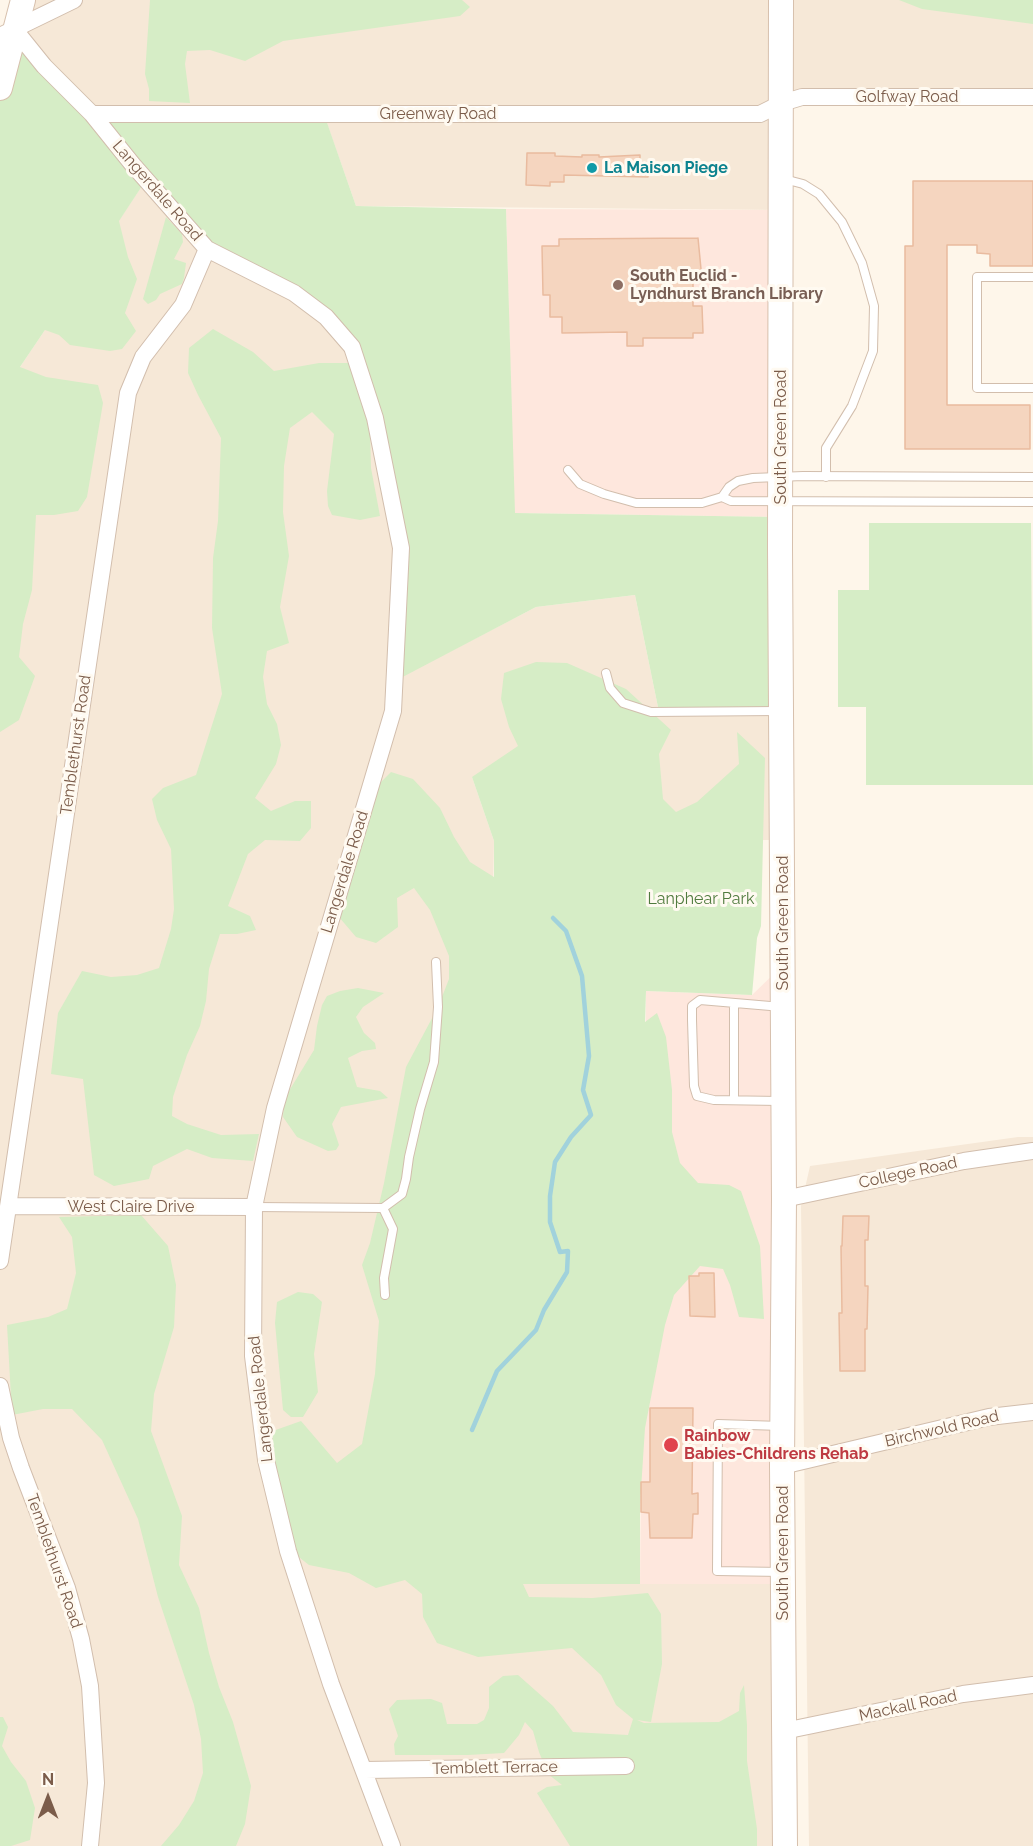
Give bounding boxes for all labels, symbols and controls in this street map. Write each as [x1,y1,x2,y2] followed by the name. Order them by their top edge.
[855,87,959,107] street label: Golfway Road
[379,104,497,124] street label: Greenway Road
[108,137,206,245] street label: Langerdale Road
[604,158,728,178] place label: La Maison Piege
[585,161,599,175] marker: La Maison Piege
[630,266,823,304] place label: South Euclid - Lyndhurst Branch Library
[611,278,625,292] marker: South Euclid - Lyndhurst Branch Library
[771,370,791,504] street label: South Green Road
[57,674,95,816] street label: Temblethurst Road
[317,809,373,935] street label: Langerdale Road
[773,856,793,990] street label: South Green Road
[647,889,755,909] park label: Lanphear Park
[857,1153,959,1193] street label: College Road
[68,1197,194,1217] street label: West Claire Drive
[245,1335,277,1463] street label: Langerdale Road
[883,1407,1001,1451] street label: Birchwold Road
[684,1426,869,1464] place label: Rainbow Babies-Childrens Rehab
[662,1436,680,1454] marker: Rainbow Babies-Childrens Rehab
[773,1486,793,1620] street label: South Green Road
[22,1491,86,1631] street label: Temblethurst Road
[857,1686,959,1726] street label: Mackall Road
[432,1757,558,1779] street label: Temblett Terrace
[18,1768,78,1828] north arrow
[42,1770,54,1789] text: N

